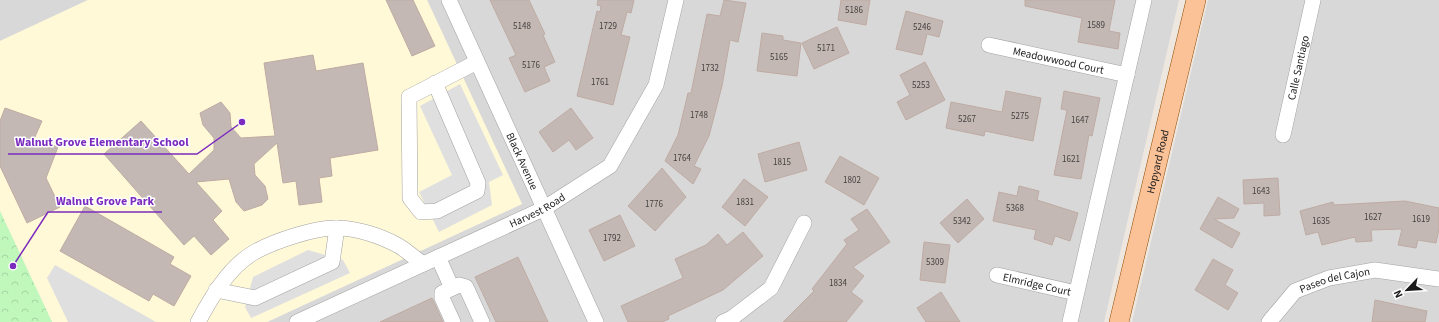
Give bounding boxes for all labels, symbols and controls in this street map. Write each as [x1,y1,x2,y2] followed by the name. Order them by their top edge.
[845,4,863,17] house number: 5186
[1087,19,1105,32] house number: 1589
[513,20,531,33] house number: 5148
[599,20,617,33] house number: 1729
[913,21,931,34] house number: 5246
[1283,34,1312,101] street label: Calle Santiago
[817,42,835,55] house number: 5171
[1011,43,1106,77] street label: Meadowwood Court
[770,51,788,64] house number: 5165
[522,59,540,72] house number: 5176
[701,62,719,75] house number: 1732
[591,76,609,89] house number: 1761
[912,79,930,92] house number: 5253
[690,109,708,122] house number: 1748
[1011,110,1029,123] house number: 5275
[958,113,976,126] house number: 5267
[1071,114,1089,127] house number: 1647
[1142,128,1172,195] street label: Hopyard Road
[8,130,197,154] callout: Walnut Grove Elementary School
[503,130,542,193] street label: Black Avenue
[15,134,189,151] text: Walnut Grove Elementary School
[673,152,691,165] house number: 1764
[1062,153,1080,166] house number: 1621
[773,156,791,169] house number: 1815
[843,174,861,187] house number: 1802
[1252,185,1270,198] house number: 1643
[48,188,162,212] callout: Walnut Grove Park
[507,189,568,231] street label: Harvest Road
[56,193,154,210] text: Walnut Grove Park
[736,196,754,209] house number: 1831
[645,198,663,211] house number: 1776
[1006,202,1024,215] house number: 5368
[1364,211,1382,224] house number: 1627
[1412,213,1430,226] house number: 1619
[953,215,971,228] house number: 5342
[1312,215,1330,228] house number: 1635
[603,232,621,245] house number: 1792
[926,256,944,269] house number: 5309
[1297,264,1371,296] street label: Paseo del Cajon
[1002,269,1073,299] street label: Elmridge Court
[1387,270,1427,310] north arrow
[829,277,847,290] house number: 1834
[1390,288,1407,301] text: N

